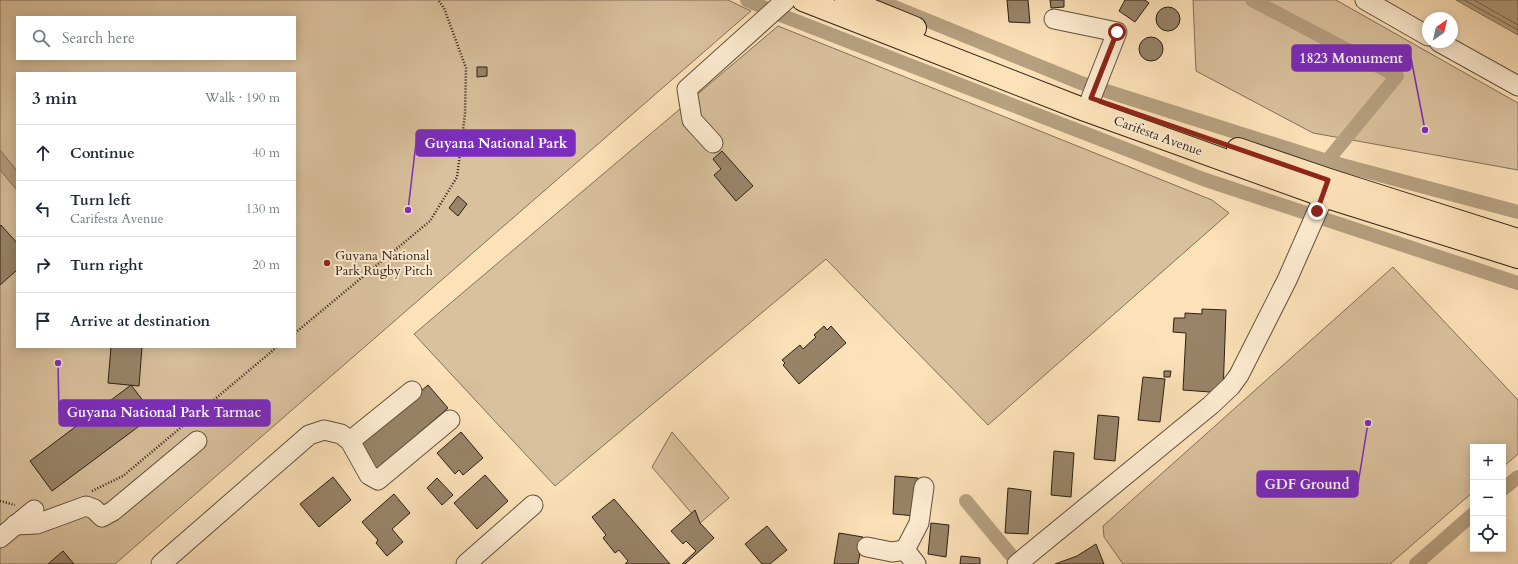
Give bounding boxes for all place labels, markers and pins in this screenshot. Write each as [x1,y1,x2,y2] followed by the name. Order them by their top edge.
[1292,45,1411,71] callout: 1823 Monument
[416,130,575,156] callout: Guyana National Park
[335,247,433,280] place label: Guyana National Park Rugby Pitch
[322,258,332,268] marker: Guyana National Park Rugby Pitch
[59,400,270,426] callout: Guyana National Park Tarmac
[1257,471,1358,497] callout: GDF Ground

